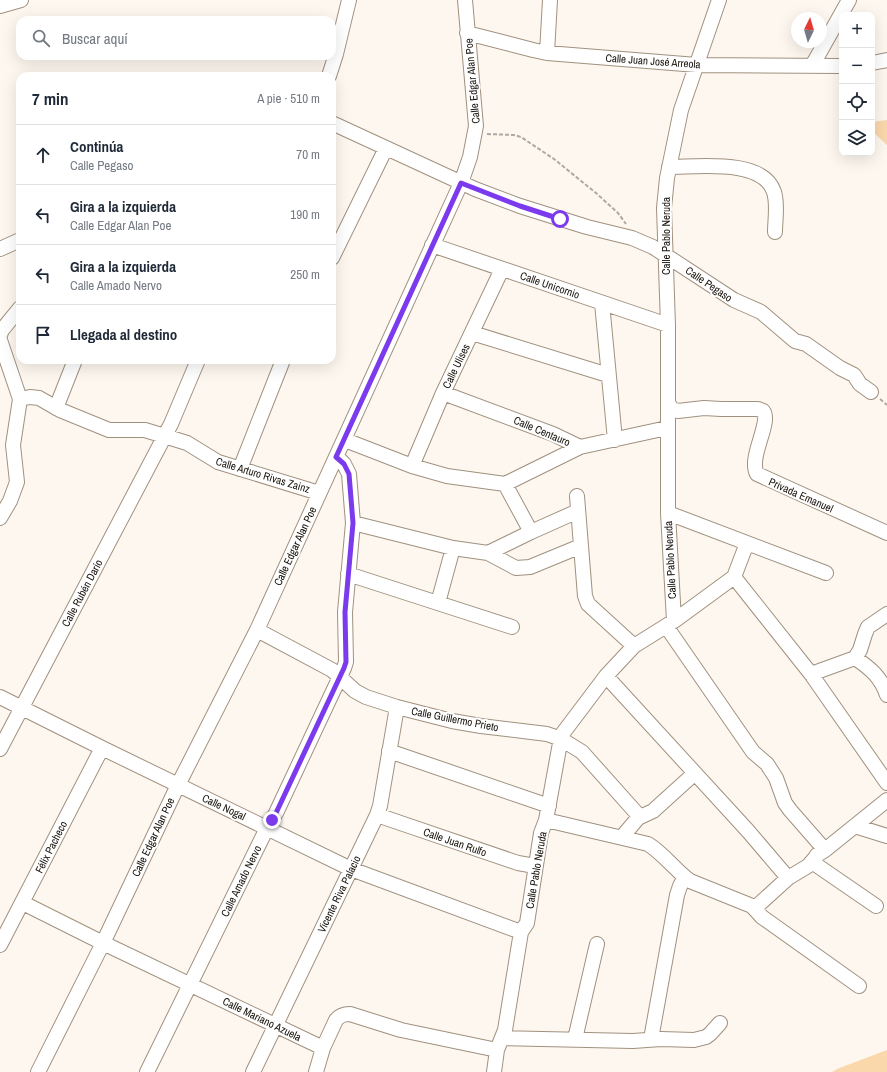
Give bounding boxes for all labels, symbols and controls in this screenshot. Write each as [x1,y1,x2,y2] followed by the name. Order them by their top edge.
[791,12,827,48] north arrow
[839,12,875,156] map controls
[839,12,875,48] button: +
[16,16,336,60] search box
[30,27,52,49] icon: search
[62,28,128,49] text: Buscar aquí
[461,38,483,124] street label: Calle Edgar Alan Poe
[839,48,875,84] button: −
[605,51,701,71] street label: Calle Juan José Arreola
[839,84,875,120] button: locate
[32,87,68,110] text: 7 min
[257,90,320,107] text: A pie · 510 m
[839,120,875,156] button: layers
[70,136,123,157] text: Continúa
[32,144,54,166] icon: ahead
[296,146,320,163] text: 70 m
[70,157,133,174] text: Calle Pegaso
[70,196,176,217] text: Gira a la izquierda
[659,197,673,275] street label: Calle Pablo Neruda
[32,204,54,226] icon: left
[290,206,320,223] text: 190 m
[551,210,569,228] route start
[70,217,171,234] text: Calle Edgar Alan Poe
[70,256,176,277] text: Gira a la izquierda
[683,263,735,305] street label: Calle Pegaso
[32,264,54,286] icon: left
[290,266,320,283] text: 250 m
[518,268,582,302] street label: Calle Unicornio
[70,277,162,294] text: Calle Amado Nervo
[32,324,54,346] icon: arrive
[70,324,177,345] text: Llegada al destino
[439,341,473,391] street label: Calle Ulises
[512,413,572,449] street label: Calle Centauro
[214,454,312,496] street label: Calle Arturo Rivas Zainz
[767,475,835,515] street label: Privada Emanuel
[271,504,319,588] street label: Calle Edgar Alan Poe
[661,521,679,599] street label: Calle Pablo Neruda
[58,557,106,629] street label: Calle Rubén Darío
[410,704,500,734] street label: Calle Guillermo Prieto
[200,791,248,823] street label: Calle Nogal
[129,795,177,879] street label: Calle Edgar Alan Poe
[263,811,281,829] route end
[32,819,70,875] street label: Félix Pacheco
[421,825,489,859] street label: Calle Juan Rulfo
[522,830,550,910] street label: Calle Pablo Neruda
[218,843,264,919] street label: Calle Amado Nervo
[314,853,364,935] street label: Vicente Riva Palacio
[220,994,304,1044] street label: Calle Mariano Azuela

